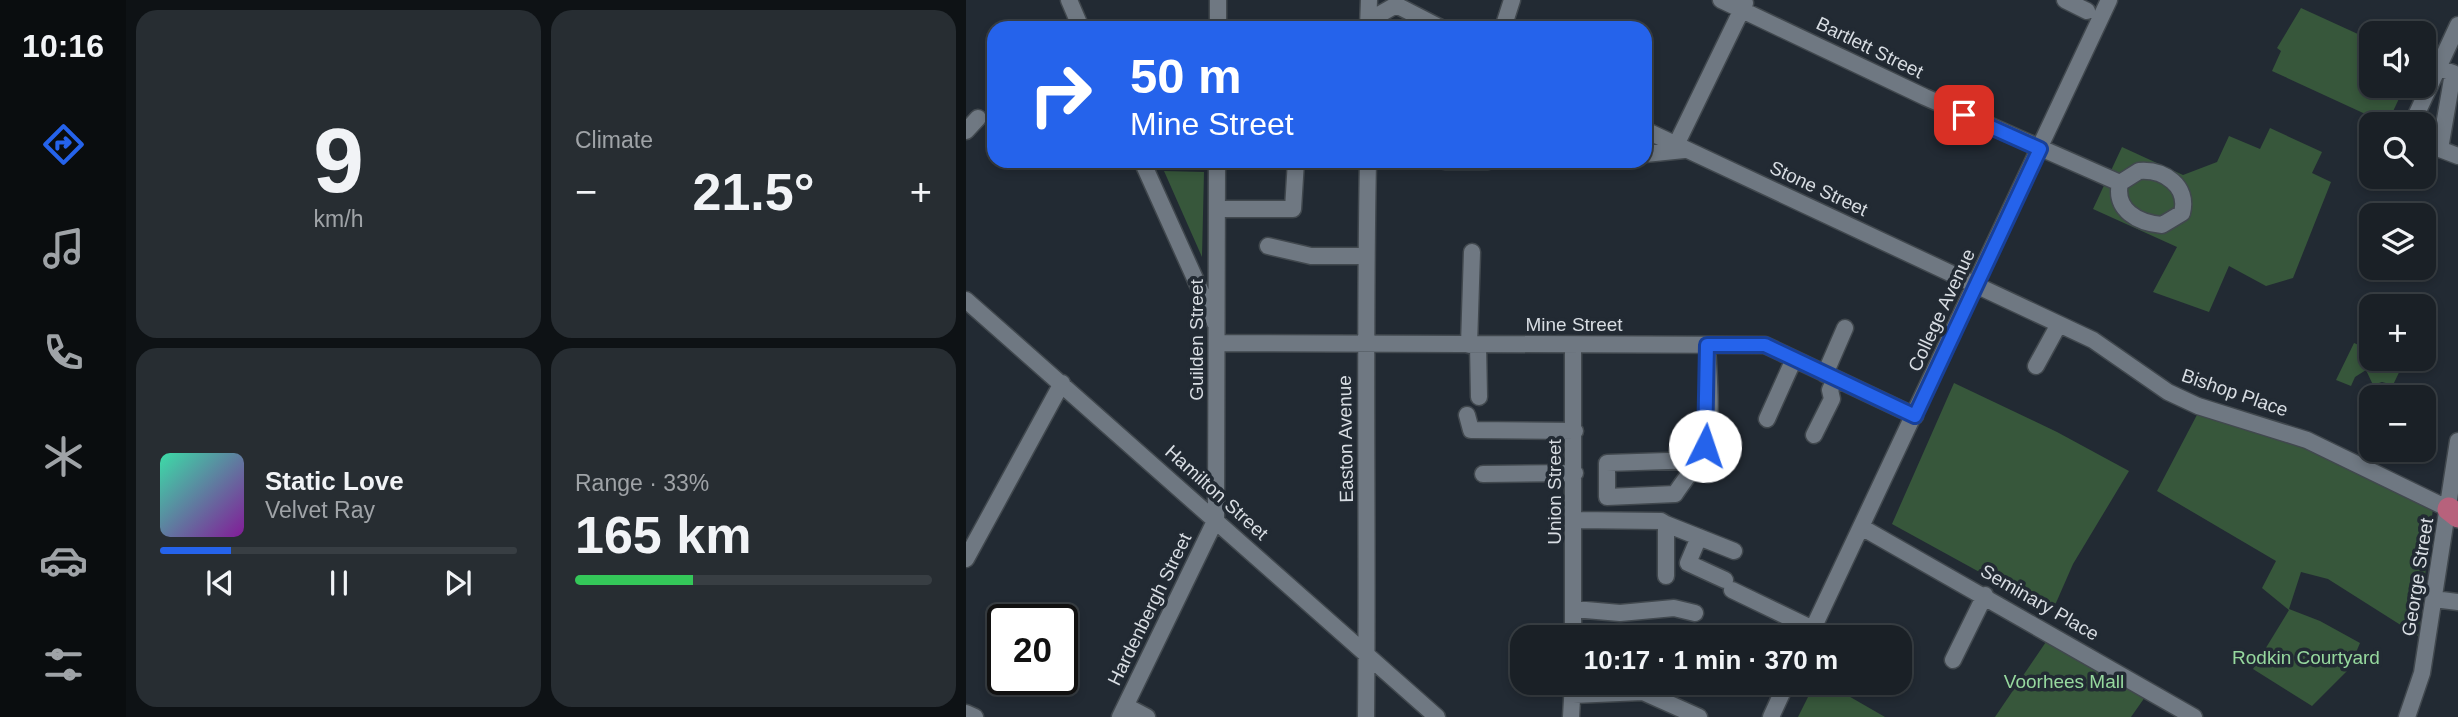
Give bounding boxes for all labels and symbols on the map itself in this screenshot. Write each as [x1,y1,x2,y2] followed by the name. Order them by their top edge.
[1813,13,1927,83] street label: Bartlett Street
[1934,85,1994,145] pin
[1766,157,1872,221] street label: Stone Street
[1904,246,1979,375] street label: College Avenue
[1186,279,1207,401] street label: Guilden Street
[1525,314,1623,335] street label: Mine Street
[2179,364,2291,420] street label: Bishop Place
[1334,375,1357,503] street label: Easton Avenue
[1668,409,1742,483] position arrow
[1544,438,1565,545] street label: Union Street
[1161,441,1273,544] street label: Hamilton Street
[2398,516,2437,638] street label: George Street
[1103,529,1196,689] street label: Hardenbergh Street
[1977,560,2103,645] street label: Seminary Place
[987,604,1078,695] speed limit sign: 20
[2232,647,2380,668] park label: Rodkin Courtyard
[2004,671,2124,692] park label: Voorhees Mall

